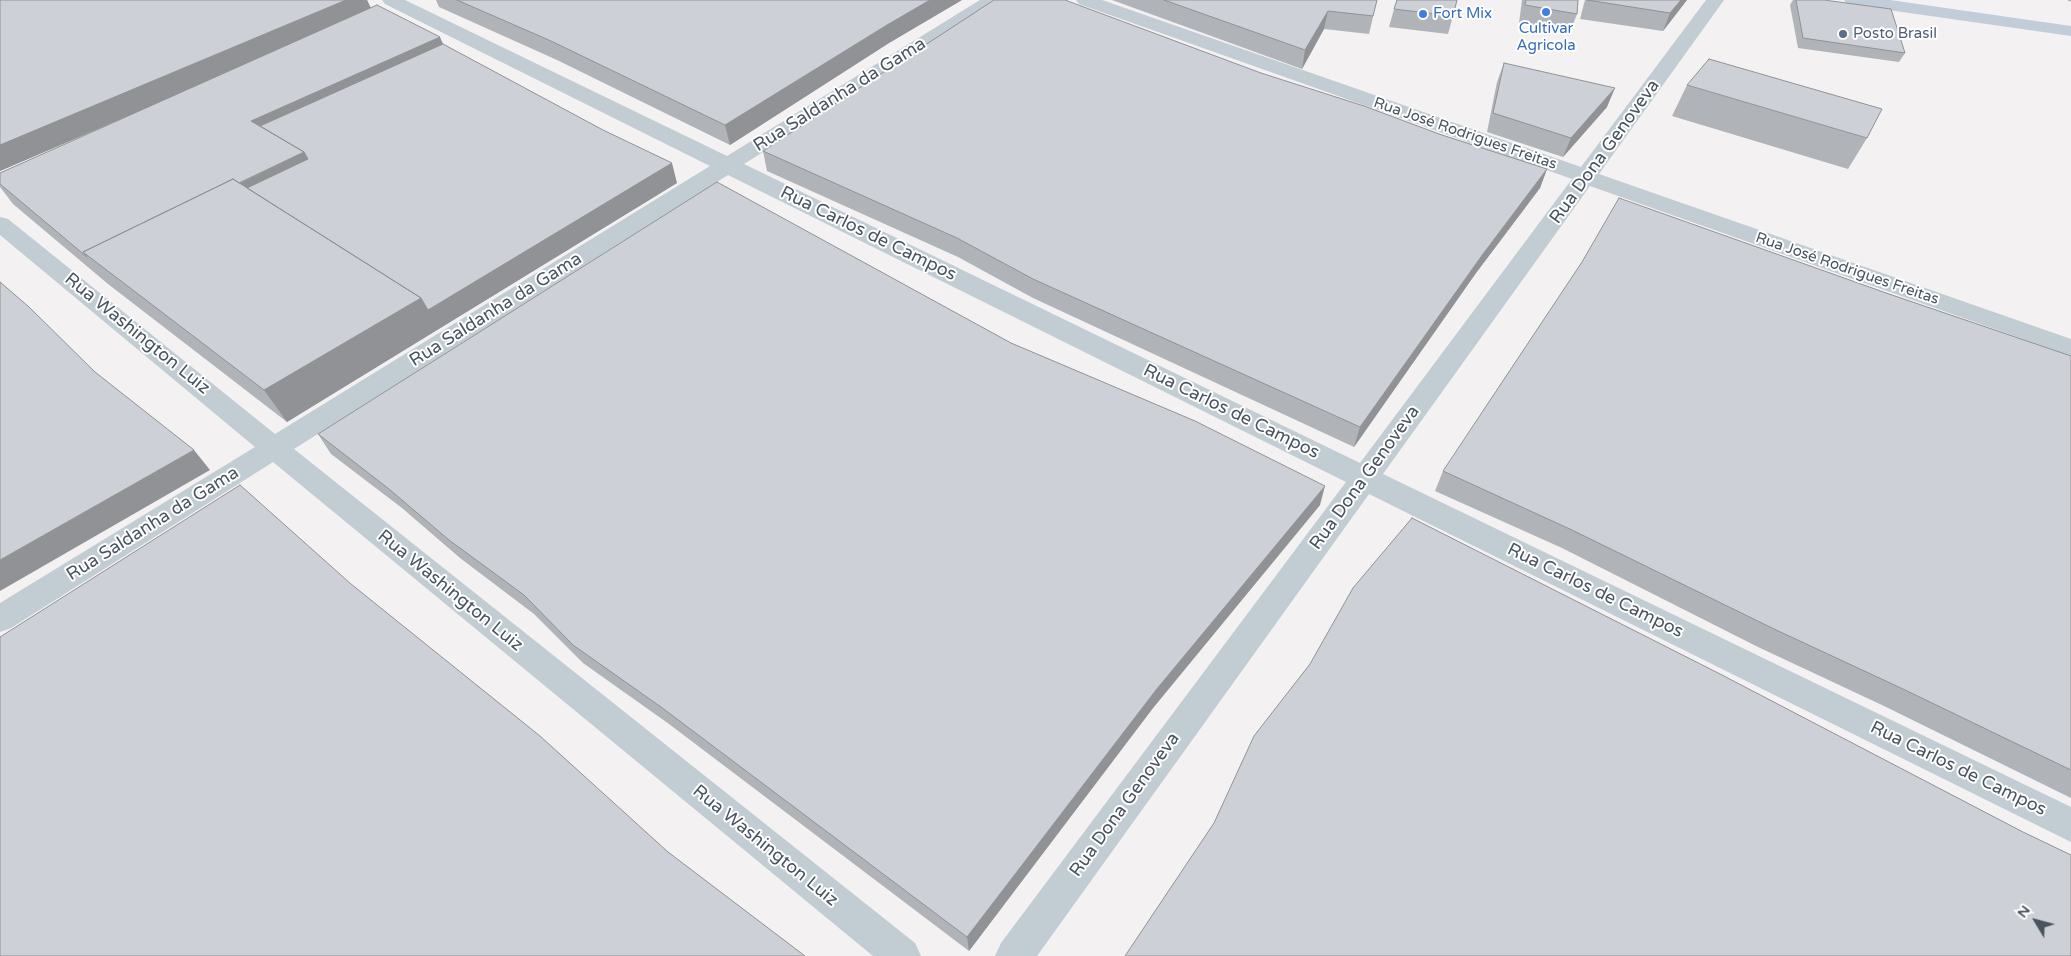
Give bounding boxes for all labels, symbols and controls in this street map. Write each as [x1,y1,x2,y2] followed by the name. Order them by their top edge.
[1433,5,1492,23] place label: Fort Mix
[1540,6,1552,18] marker: Cultivar Agricola
[1417,8,1429,20] marker: Fort Mix
[1516,20,1576,55] place label: Cultivar Agricola
[1853,25,1937,43] place label: Posto Brasil
[1837,28,1849,40] marker: Posto Brasil
[750,33,930,157] street label: Rua Saldanha da Gama
[1545,76,1665,228] street label: Rua Dona Genoveva
[1371,94,1559,174] street label: Rua José Rodrigues Freitas
[776,182,960,286] street label: Rua Carlos de Campos
[1753,229,1941,309] street label: Rua José Rodrigues Freitas
[406,248,586,372] street label: Rua Saldanha da Gama
[60,269,214,399] street label: Rua Washington Luiz
[1139,360,1323,464] street label: Rua Carlos de Campos
[1305,402,1425,554] street label: Rua Dona Genoveva
[63,462,243,586] street label: Rua Saldanha da Gama
[373,526,527,656] street label: Rua Washington Luiz
[1503,539,1687,643] street label: Rua Carlos de Campos
[1866,717,2050,821] street label: Rua Carlos de Campos
[1065,729,1185,881] street label: Rua Dona Genoveva
[688,781,842,911] street label: Rua Washington Luiz
[2011,896,2061,946] north arrow
[2013,902,2034,921] text: N

